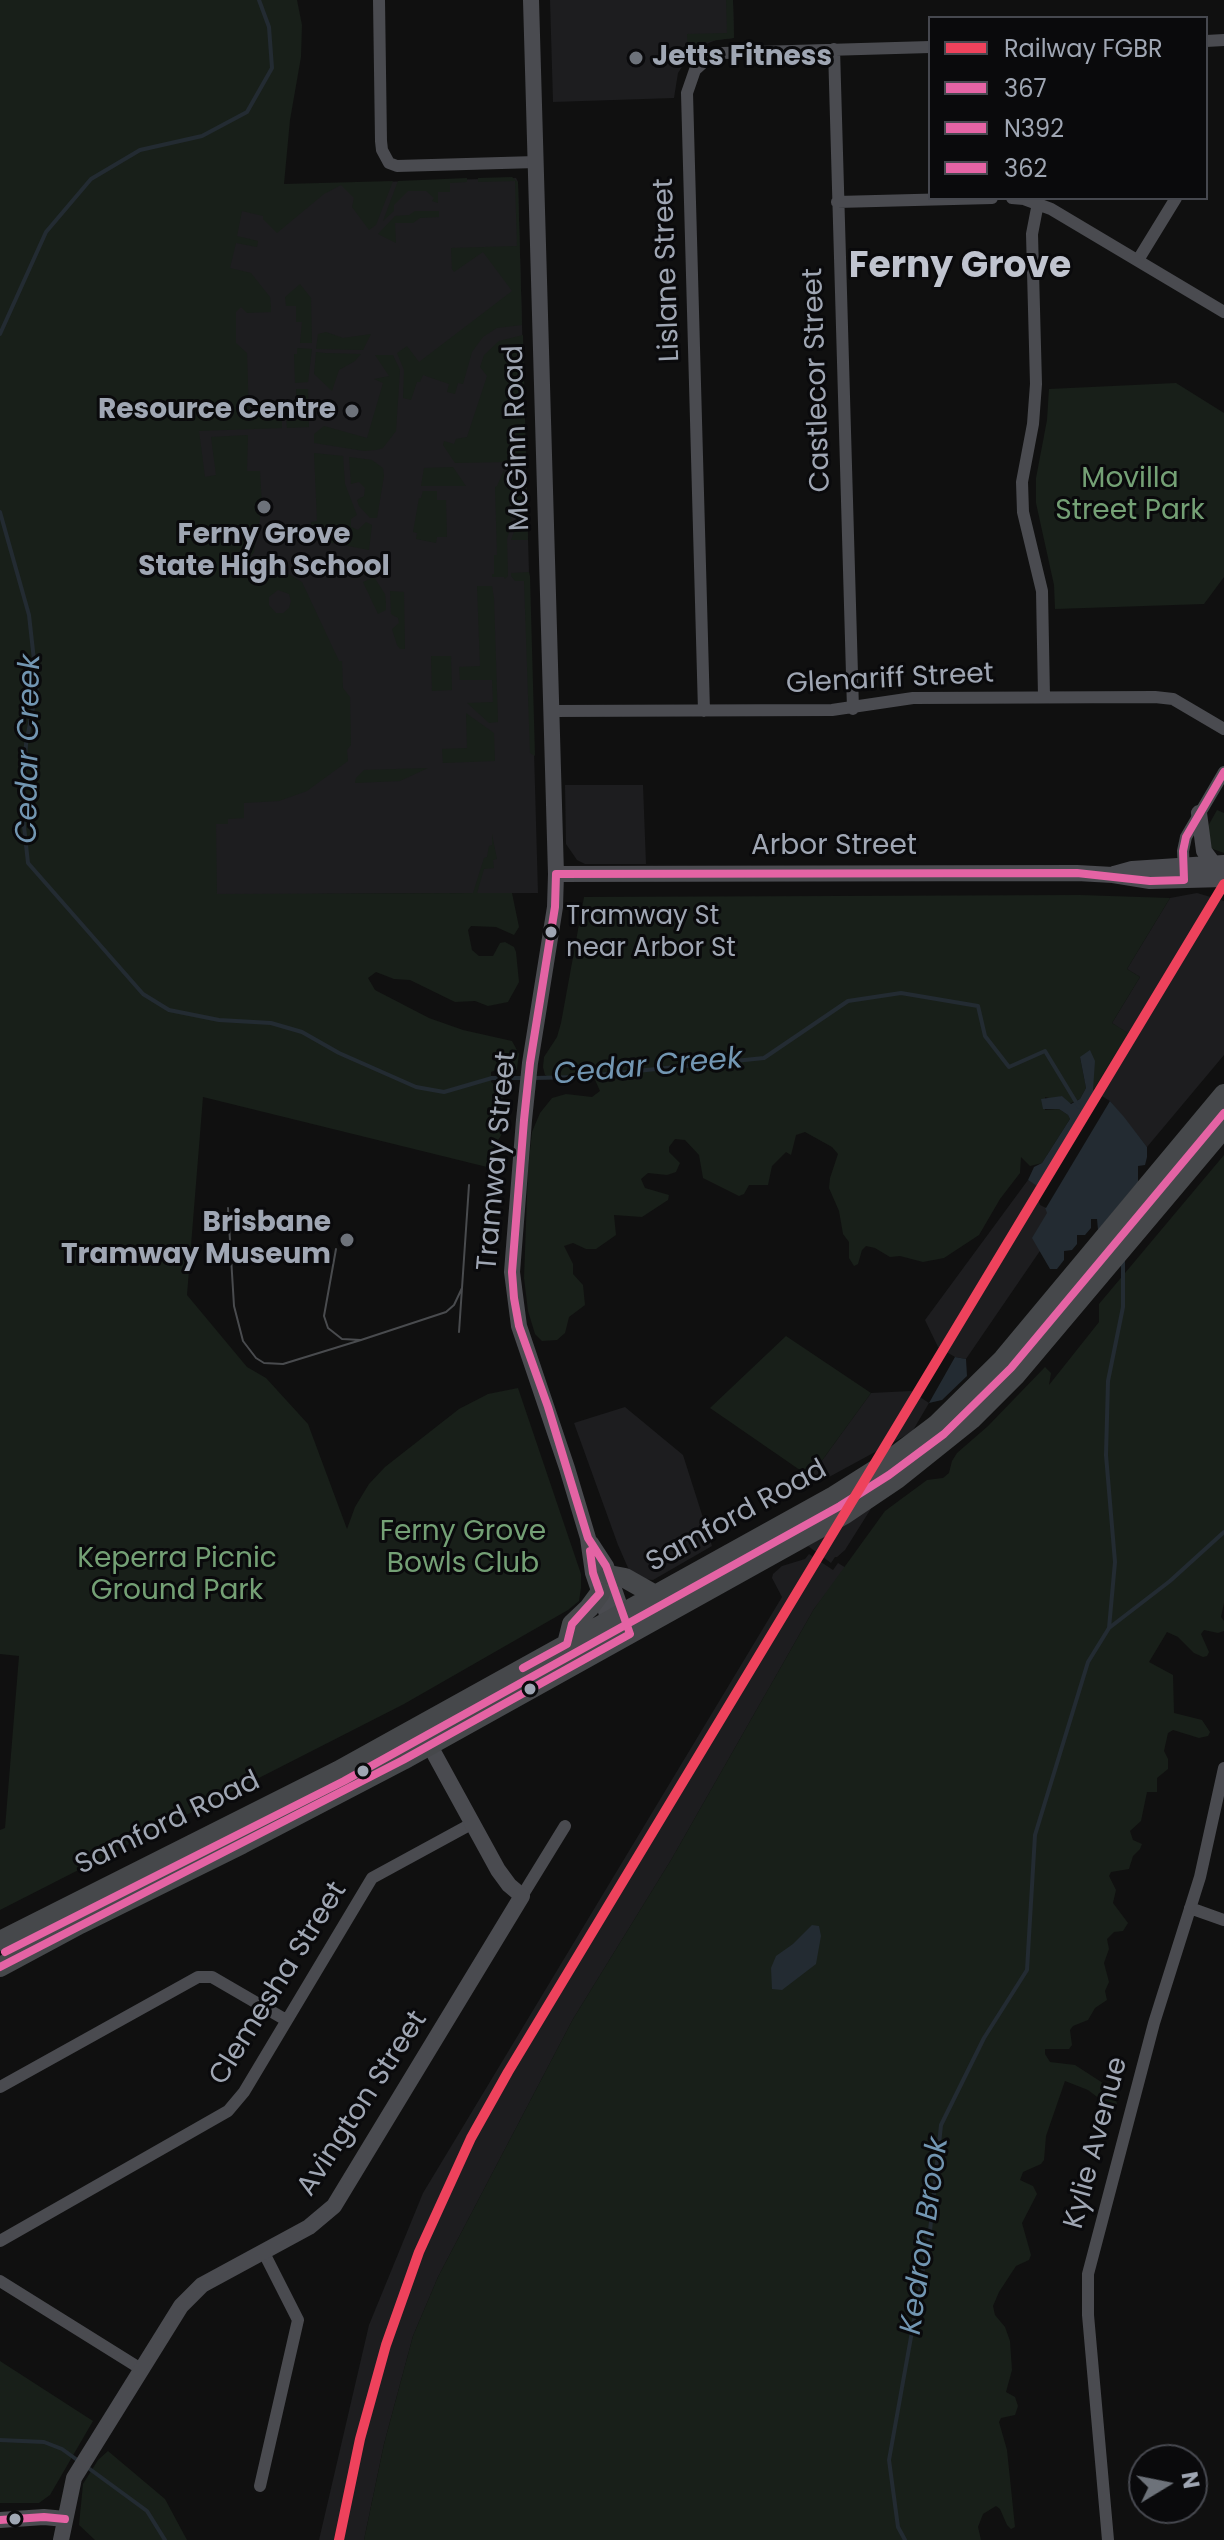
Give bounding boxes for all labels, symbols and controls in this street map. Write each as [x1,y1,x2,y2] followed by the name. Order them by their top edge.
[928,16,1208,200] legend
[1004,32,1163,65] text: Railway FGBR
[652,41,832,75] place label: Jetts Fitness
[627,49,645,67] marker: Jetts Fitness
[1004,72,1046,105] text: 367
[1004,112,1064,145] text: N392
[1004,152,1047,185] text: 362
[648,177,688,363] street label: Lislane Street
[849,246,1071,290] district label: Ferny Grove
[797,267,839,493] street label: Castlecor Street
[498,345,538,531] street label: McGinn Road
[98,394,336,428] place label: Resource Centre
[343,402,361,420] marker: Resource Centre
[1055,463,1205,529] park label: Movilla Street Park
[255,498,273,516] marker: Ferny Grove State High School
[138,519,390,585] place label: Ferny Grove State High School
[10,654,50,844] water label: Cedar Creek
[785,658,995,702] street label: Glenariff Street
[751,830,917,864] street label: Arbor Street
[566,901,736,962] place label: Tramway St near Arbor St
[543,924,559,940] marker: Tramway St near Arbor St
[552,1042,744,1094] water label: Cedar Creek
[472,1050,524,1272] street label: Tramway Street
[61,1207,331,1273] place label: Brisbane Tramway Museum
[338,1231,356,1249] marker: Brisbane Tramway Museum
[641,1454,833,1580] street label: Samford Road
[380,1516,546,1582] park label: Ferny Grove Bowls Club
[77,1543,277,1609] park label: Keperra Picnic Ground Park
[522,1681,538,1697] unlabelled marker
[355,1763,371,1779] unlabelled marker
[70,1765,266,1883] street label: Samford Road
[203,1876,355,2092] street label: Clemesha Street
[291,2005,435,2203] street label: Avington Street
[1058,2054,1136,2232] street label: Kylie Avenue
[894,2135,958,2337] water label: Kedron Brook
[1128,2444,1208,2524] north arrow
[1173,2469,1207,2491] text: N
[7,2511,23,2527] unlabelled marker

